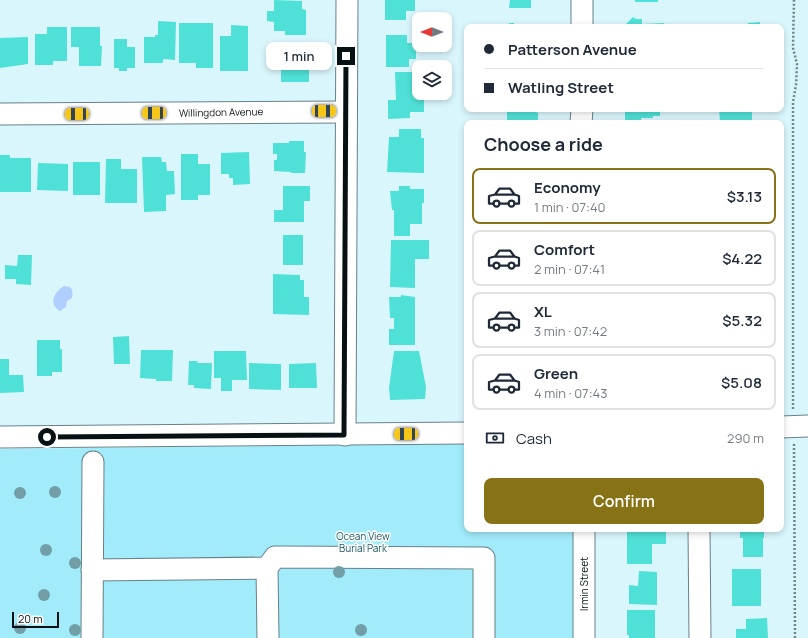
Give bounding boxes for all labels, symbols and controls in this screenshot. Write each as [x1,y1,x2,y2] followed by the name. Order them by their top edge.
[412,12,452,52] north arrow
[412,12,452,100] map controls
[508,39,637,60] text: Patterson Avenue
[266,42,332,70] callout: 1 min
[284,47,315,65] text: 1 min
[337,47,355,65] route end
[412,60,452,100] button: layers
[508,77,614,98] text: Watling Street
[179,104,263,120] street label: Willingdon Avenue
[312,105,336,117] car
[142,107,166,119] car
[65,108,89,120] car
[484,132,603,156] text: Choose a ride
[534,177,601,198] text: Economy
[486,178,522,214] icon: car
[727,186,762,207] text: $3.13
[534,198,606,216] text: 1 min · 07:40
[534,239,595,260] text: Comfort
[486,240,522,276] icon: car
[722,248,762,269] text: $4.22
[534,260,605,278] text: 2 min · 07:41
[534,301,552,322] text: XL
[486,302,522,338] icon: car
[722,310,762,331] text: $5.32
[534,322,607,340] text: 3 min · 07:42
[534,363,578,384] text: Green
[486,364,522,400] icon: car
[721,372,762,393] text: $5.08
[534,384,607,402] text: 4 min · 07:43
[484,427,506,449] icon: cash
[38,428,56,446] route start
[394,428,418,440] car
[516,428,552,449] text: Cash
[727,429,764,447] text: 290 m
[484,478,764,524] button: Confirm
[336,529,390,555] park label: Ocean View Burial Park
[577,557,591,611] street label: Irmin Street
[12,610,59,629] scale bar
[18,611,43,626] text: 20 m

